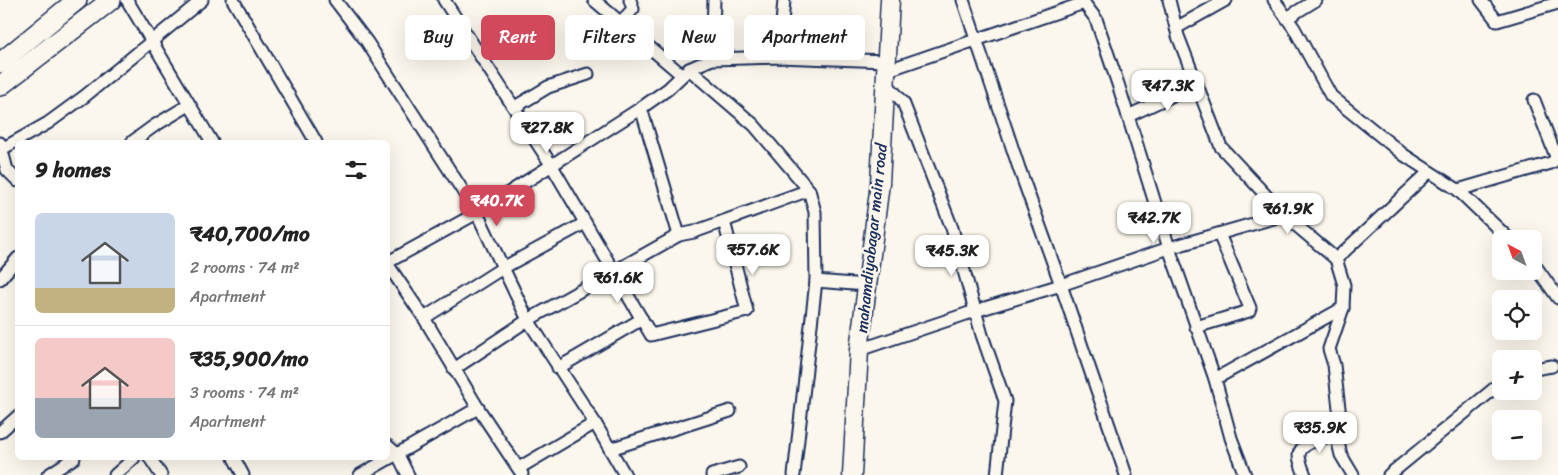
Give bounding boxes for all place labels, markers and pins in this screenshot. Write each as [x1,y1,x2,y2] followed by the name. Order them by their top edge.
[1127,70,1209,112] pin: ₹47.3K
[506,112,588,154] pin: ₹27.8K
[456,184,538,227] pin: ₹40.7K
[1247,192,1329,235] pin: ₹61.9K
[1113,202,1195,244] pin: ₹42.7K
[712,234,794,276] pin: ₹57.6K
[911,234,993,277] pin: ₹45.3K
[577,262,659,304] pin: ₹61.6K
[1279,412,1361,454] pin: ₹35.9K

